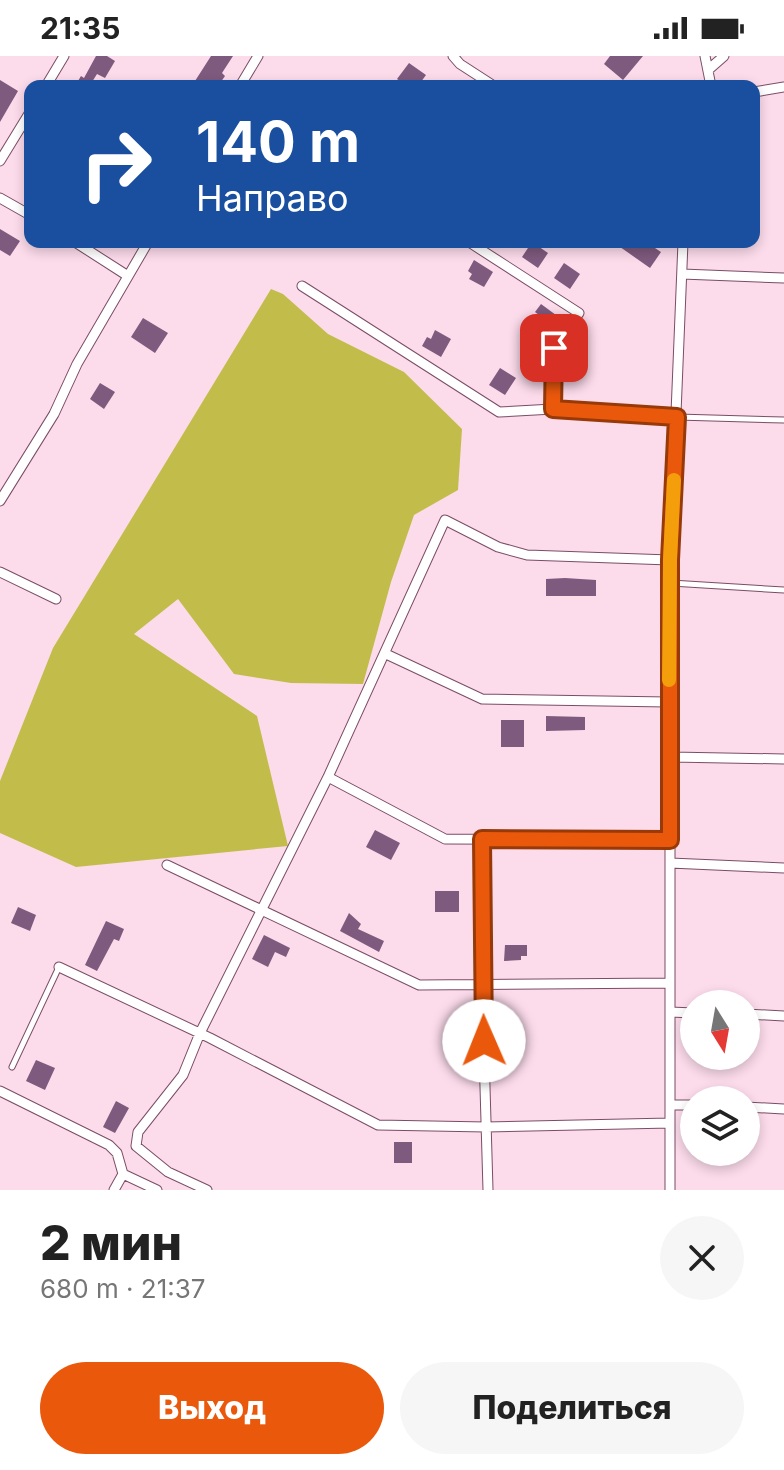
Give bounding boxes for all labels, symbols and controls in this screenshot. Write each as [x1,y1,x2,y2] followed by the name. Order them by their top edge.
[40,10,120,46] text: 21:35
[196,108,360,176] text: 140 m
[64,112,168,216] icon: right
[196,176,349,220] text: Направо
[520,314,588,382] pin
[532,326,576,370] icon: arrive
[680,990,760,1070] north arrow
[680,990,760,1166] map controls
[442,999,526,1083] position arrow
[680,1086,760,1166] button: layers
[40,1213,182,1272] text: 2 мин
[660,1216,744,1300] button: close
[40,1273,206,1304] text: 680 m · 21:37
[40,1362,384,1454] button: Выход
[400,1362,744,1454] button: Поделиться

